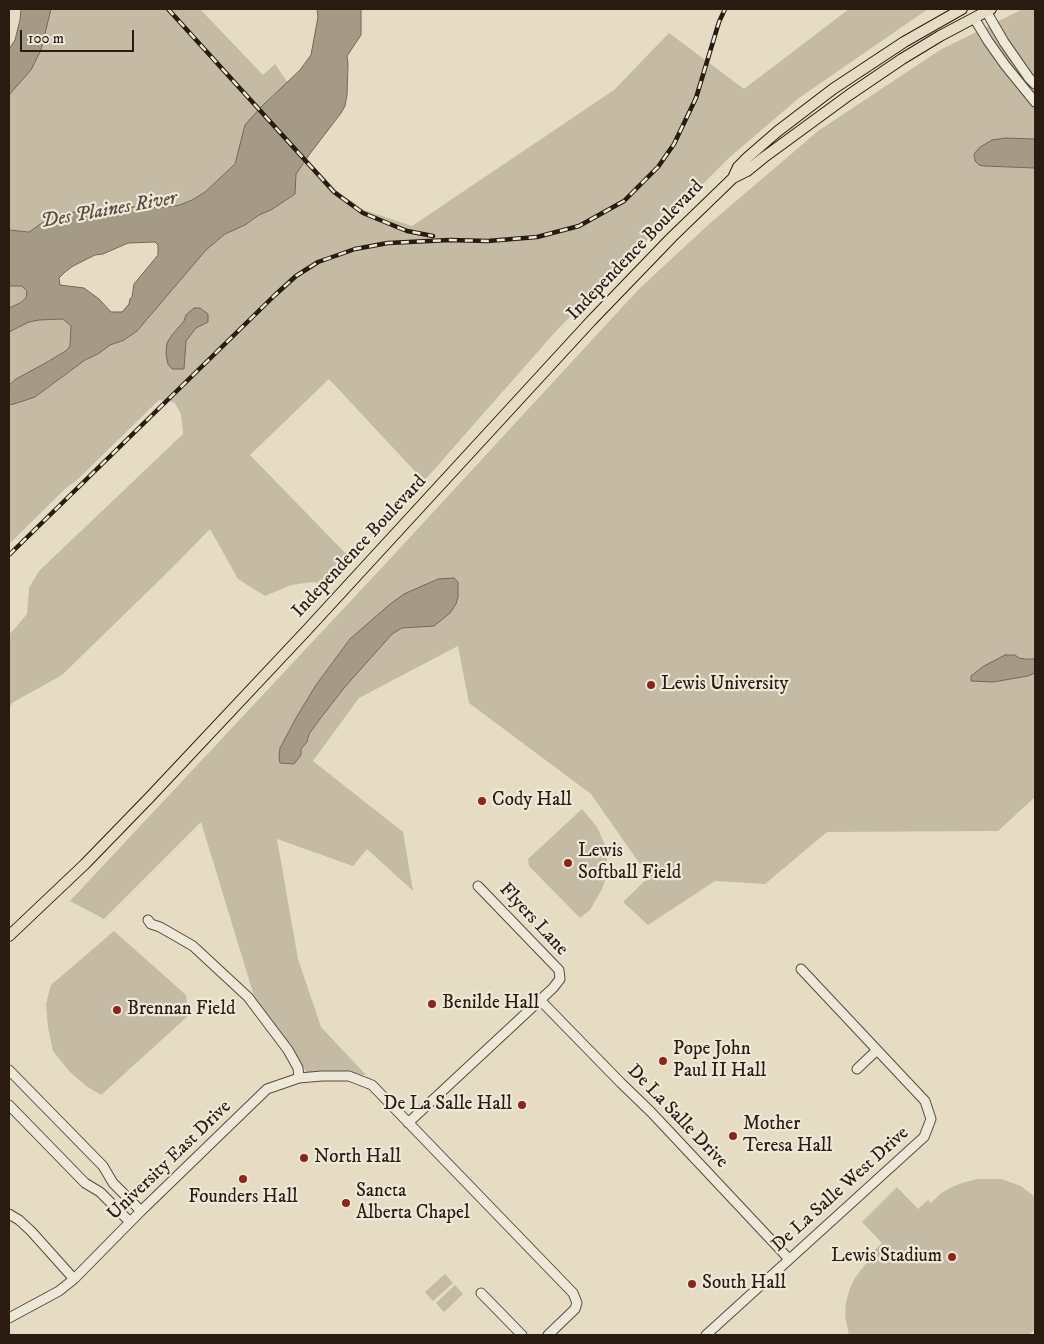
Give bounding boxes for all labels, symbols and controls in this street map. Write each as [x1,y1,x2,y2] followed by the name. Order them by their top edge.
[22,20,136,52] scale bar
[28,29,64,48] text: 100 m
[563,176,709,326] street label: Independence Boulevard
[39,187,179,235] water label: Des Plaines River
[288,471,432,623] street label: Independence Boulevard
[661,674,789,696] place label: Lewis University
[645,679,657,691] marker: Lewis University
[492,790,572,812] place label: Cody Hall
[476,795,488,807] marker: Cody Hall
[578,841,681,885] place label: Lewis Softball Field
[562,857,574,869] marker: Lewis Softball Field
[494,879,572,961] street label: Flyers Lane
[442,993,539,1015] place label: Benilde Hall
[426,998,438,1010] marker: Benilde Hall
[127,999,235,1021] place label: Brennan Field
[111,1004,123,1016] marker: Brennan Field
[673,1039,766,1083] place label: Pope John Paul II Hall
[657,1055,669,1067] marker: Pope John Paul II Hall
[622,1060,732,1174] street label: De La Salle Drive
[383,1094,512,1116] place label: De La Salle Hall
[103,1096,237,1226] street label: University East Drive
[516,1099,528,1111] marker: De La Salle Hall
[743,1114,832,1158] place label: Mother Teresa Hall
[768,1123,914,1257] street label: De La Salle West Drive
[727,1130,739,1142] marker: Mother Teresa Hall
[314,1147,401,1169] place label: North Hall
[298,1152,310,1164] marker: North Hall
[237,1173,249,1185] marker: Founders Hall
[356,1181,470,1225] place label: Sancta Alberta Chapel
[188,1187,298,1209] place label: Founders Hall
[340,1197,352,1209] marker: Sancta Alberta Chapel
[831,1246,942,1268] place label: Lewis Stadium
[946,1251,958,1263] marker: Lewis Stadium
[702,1273,786,1295] place label: South Hall
[686,1278,698,1290] marker: South Hall

